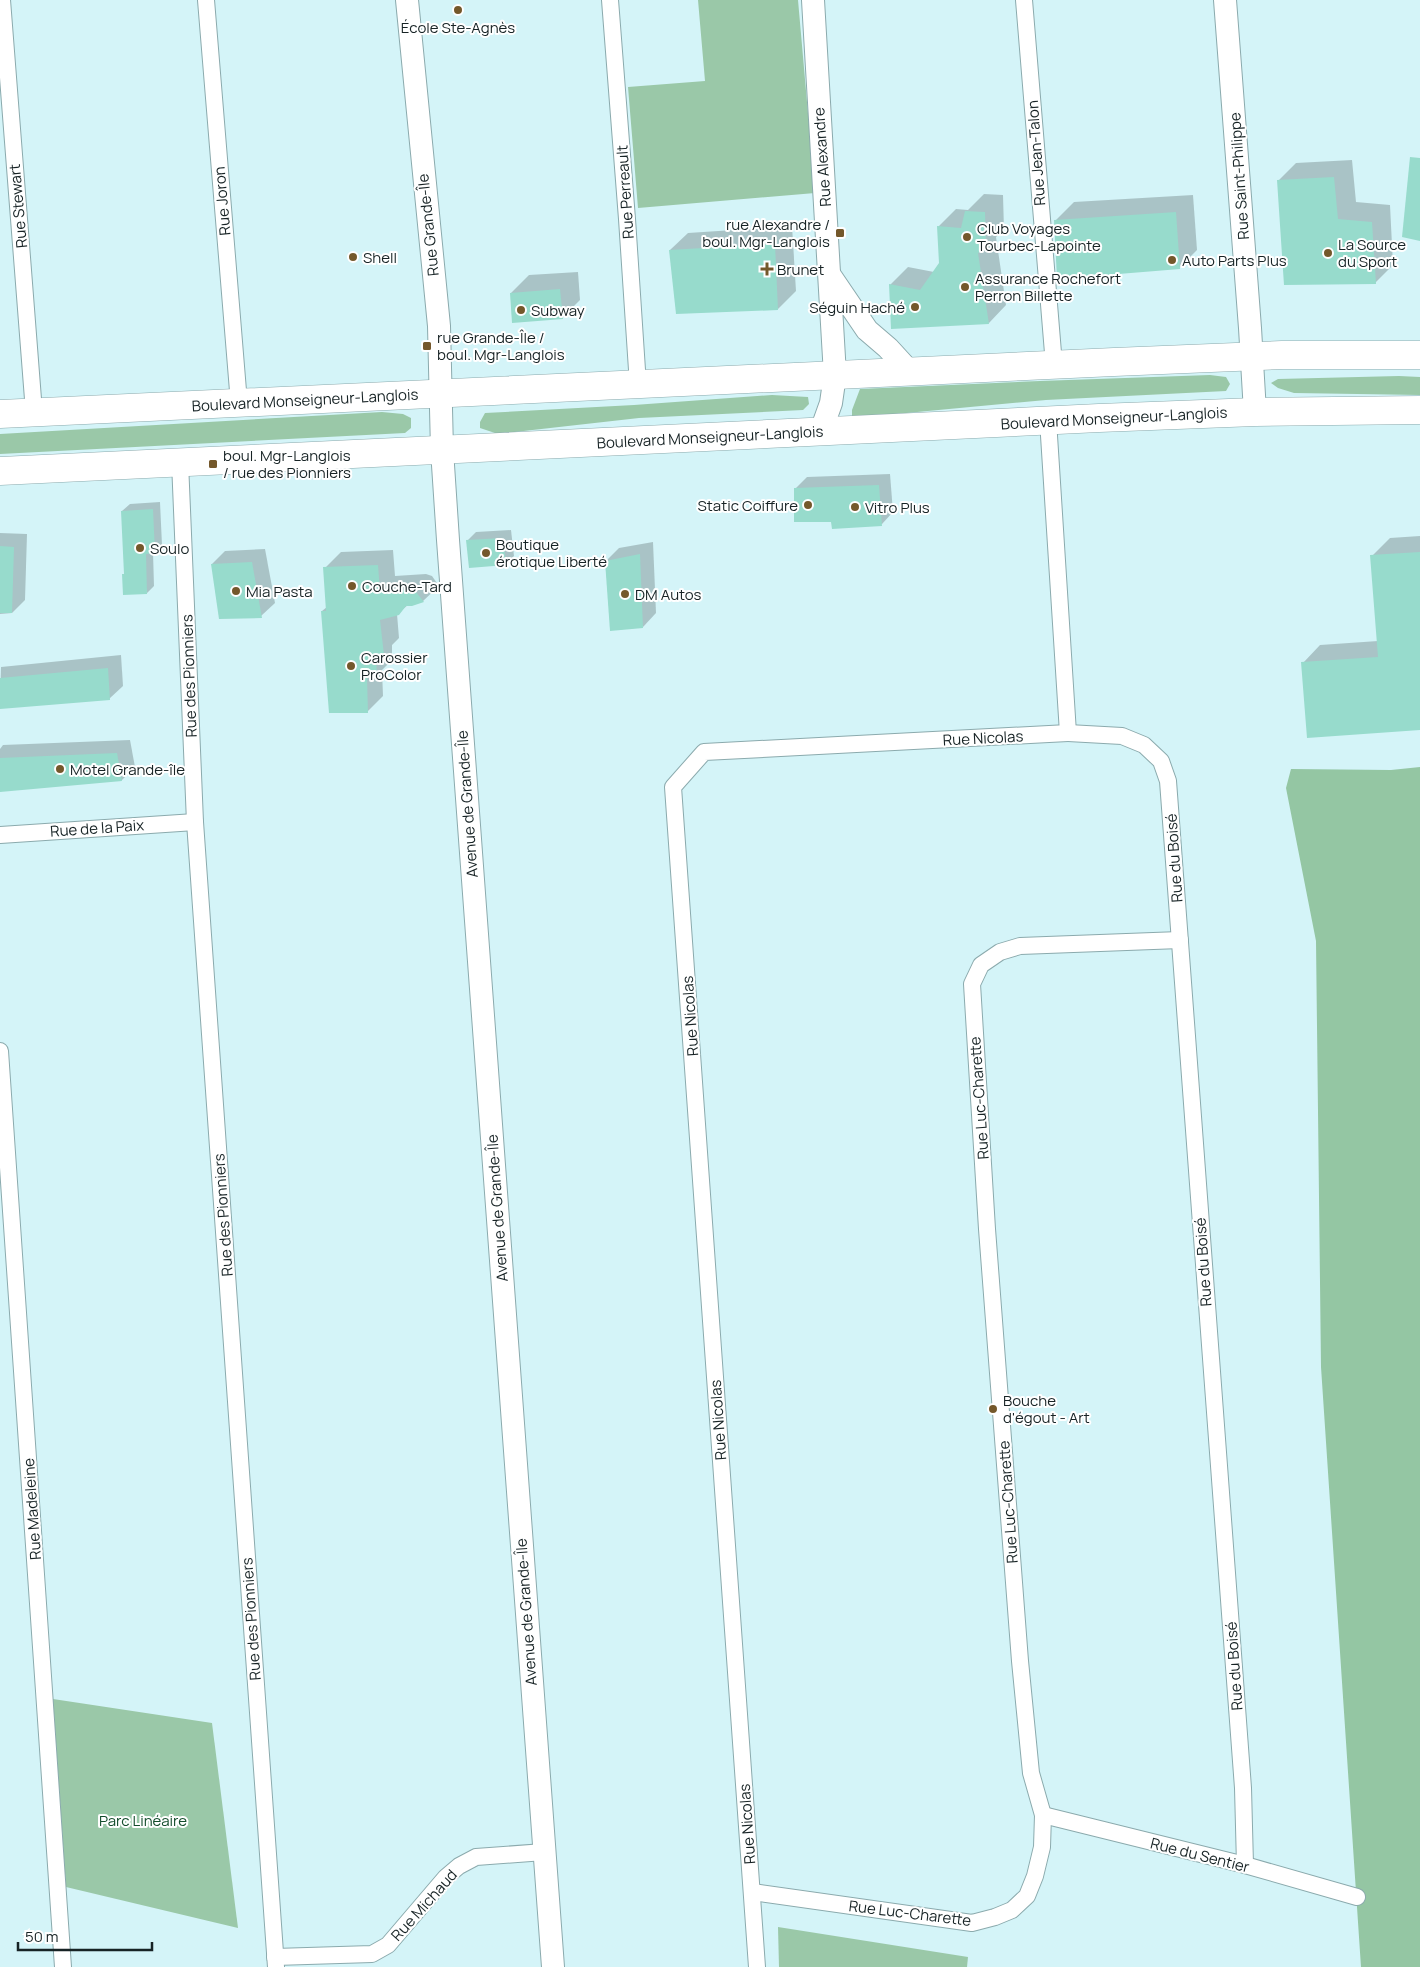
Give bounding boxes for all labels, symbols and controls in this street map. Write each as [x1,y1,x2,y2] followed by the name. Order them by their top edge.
[452,4,464,16] marker: École Ste-Agnès
[401,17,515,38] place label: École Ste-Agnès
[1022,100,1050,206] street label: Rue Jean-Talon
[808,107,836,207] street label: Rue Alexandre
[1224,111,1254,240] street label: Rue Saint-Philippe
[611,144,639,240] street label: Rue Perreault
[4,163,32,249] street label: Rue Stewart
[209,166,235,236] street label: Rue Joron
[412,173,444,277] street label: Rue Grande-Île
[702,214,830,252] place label: rue Alexandre / boul. Mgr-Langlois
[977,218,1101,256] place label: Club Voyages Tourbec-Lapointe
[834,227,846,239] marker: rue Alexandre / boul. Mgr-Langlois
[961,231,973,243] marker: Club Voyages Tourbec-Lapointe
[1338,234,1406,272] place label: La Source du Sport
[363,247,397,268] place label: Shell
[1322,247,1334,259] marker: La Source du Sport
[1182,250,1287,271] place label: Auto Parts Plus
[347,251,359,263] marker: Shell
[1166,254,1178,266] marker: Auto Parts Plus
[777,259,824,280] place label: Brunet
[761,263,773,275] marker: Brunet
[975,268,1121,306] place label: Assurance Rochefort Perron Billette
[959,281,971,293] marker: Assurance Rochefort Perron Billette
[809,297,905,318] place label: Séguin Haché
[531,300,585,321] place label: Subway
[909,301,921,313] marker: Séguin Haché
[515,304,527,316] marker: Subway
[437,327,565,365] place label: rue Grande-Île / boul. Mgr-Langlois
[421,340,433,352] marker: rue Grande-Île / boul. Mgr-Langlois
[191,384,419,416] street label: Boulevard Monseigneur-Langlois
[1000,402,1228,434] street label: Boulevard Monseigneur-Langlois
[596,421,824,453] street label: Boulevard Monseigneur-Langlois
[223,445,351,483] place label: boul. Mgr-Langlois / rue des Pionniers
[207,458,219,470] marker: boul. Mgr-Langlois / rue des Pionniers
[698,495,798,516] place label: Static Coiffure
[865,497,930,518] place label: Vitro Plus
[802,499,814,511] marker: Static Coiffure
[849,501,861,513] marker: Vitro Plus
[496,534,607,572] place label: Boutique érotique Liberté
[150,538,190,559] place label: Soulo
[134,542,146,554] marker: Soulo
[480,547,492,559] marker: Boutique érotique Liberté
[362,576,452,597] place label: Couche-Tard
[346,580,358,592] marker: Couche-Tard
[246,581,313,602] place label: Mia Pasta
[635,584,702,605] place label: DM Autos
[230,585,242,597] marker: Mia Pasta
[619,588,631,600] marker: DM Autos
[176,614,202,738] street label: Rue des Pionniers
[361,647,428,685] place label: Carossier ProColor
[345,660,357,672] marker: Carossier ProColor
[942,725,1024,751] street label: Rue Nicolas
[451,729,483,878] street label: Avenue de Grande-Île
[70,759,185,780] place label: Motel Grande-île
[54,763,66,775] marker: Motel Grande-île
[1160,813,1188,903] street label: Rue du Boisé
[49,814,145,842] street label: Rue de la Paix
[677,975,703,1057] street label: Rue Nicolas
[964,1036,994,1160] street label: Rue Luc-Charette
[481,1133,513,1282] street label: Avenue de Grande-Île
[208,1153,238,1277] street label: Rue des Pionniers
[1189,1217,1217,1307] street label: Rue du Boisé
[705,1379,731,1461] street label: Rue Nicolas
[1003,1390,1090,1428] place label: Bouche d'égout - Art
[987,1403,999,1415] marker: Bouche d'égout - Art
[993,1440,1023,1564] street label: Rue Luc-Charette
[18,1457,46,1561] street label: Rue Madeleine
[510,1537,542,1686] street label: Avenue de Grande-Île
[236,1557,266,1681] street label: Rue des Pionniers
[1220,1621,1248,1711] street label: Rue du Boisé
[734,1783,760,1865] street label: Rue Nicolas
[99,1810,187,1831] park label: Parc Linéaire
[1148,1833,1252,1878] street label: Rue du Sentier
[386,1865,462,1945] street label: Rue Michaud
[848,1895,973,1931] street label: Rue Luc-Charette
[18,1920,151,1952] scale bar
[25,1926,59,1947] text: 50 m

